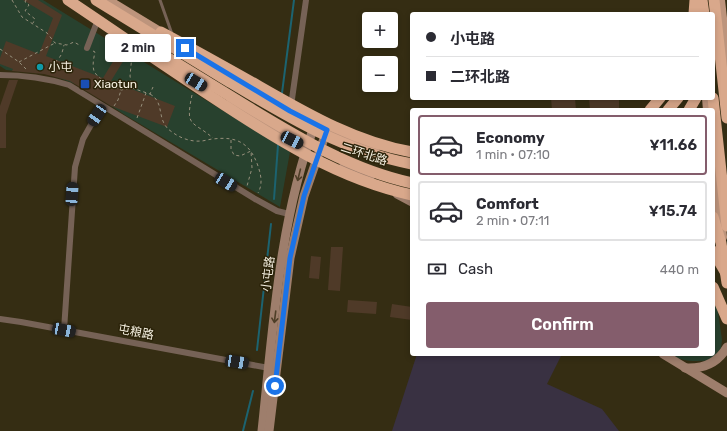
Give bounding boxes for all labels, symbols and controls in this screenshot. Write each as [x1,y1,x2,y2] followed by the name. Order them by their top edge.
[362,12,398,92] map controls
[362,12,398,48] button: +
[450,30,495,48] text: 小屯路
[105,34,171,62] callout: 2 min
[176,39,194,57] route end
[121,40,155,55] text: 2 min
[362,56,398,92] button: −
[48,60,72,74] place label: 小屯
[35,62,45,72] marker: 小屯
[450,68,510,86] text: 二环北路
[183,71,209,93] car
[94,77,137,91] place label: Xiaotun
[79,78,91,90] marker: Xiaotun
[85,102,109,128] car
[428,127,464,163] icon: car
[279,129,305,151] car
[476,129,545,147] text: Economy
[649,136,697,154] text: ¥11.66
[339,140,389,168] street label: 二环北路
[476,147,550,162] text: 1 min · 07:10
[295,168,302,181] one-way arrow
[213,171,239,193] car
[65,182,79,206] car
[428,193,464,229] icon: car
[476,195,539,213] text: Comfort
[649,202,697,220] text: ¥15.74
[476,213,549,228] text: 2 min · 07:11
[259,255,277,293] street label: 小屯路
[426,258,448,280] icon: cash
[458,260,493,278] text: Cash
[660,262,699,277] text: 440 m
[426,302,699,348] button: Confirm
[271,310,279,323] one-way arrow
[51,322,77,338] car
[117,322,155,342] street label: 屯粮路
[224,354,250,370] car
[266,377,284,395] route start

